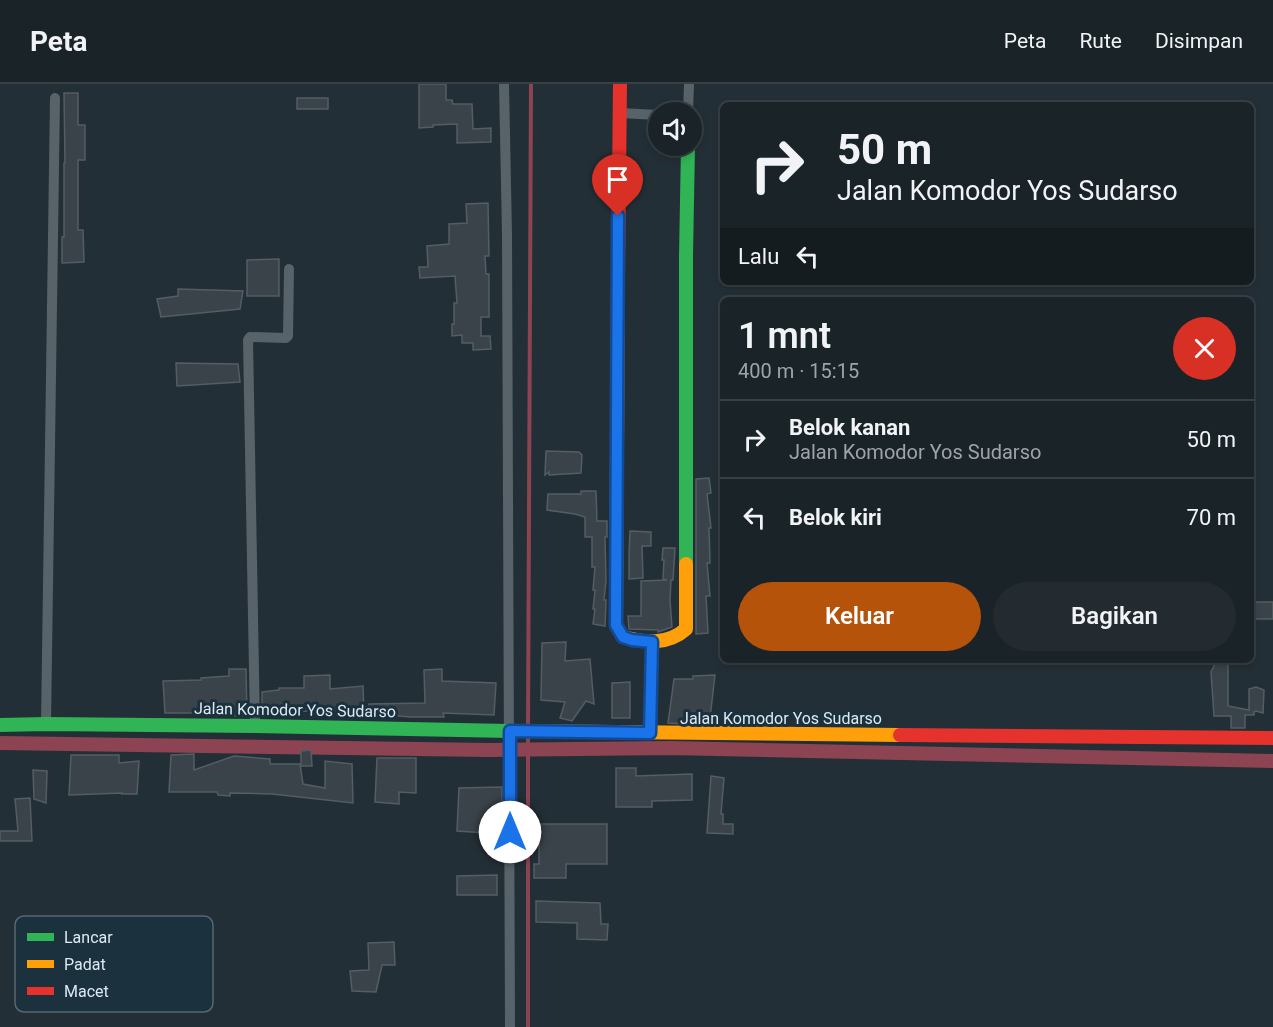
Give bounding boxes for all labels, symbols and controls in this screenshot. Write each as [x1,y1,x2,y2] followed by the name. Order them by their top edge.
[30,25,87,58] text: Peta
[1004,29,1046,53] text: Peta
[1079,29,1122,53] text: Rute
[1155,29,1243,53] text: Disimpan
[648,102,702,156] map controls
[648,102,702,156] button: sound
[837,125,932,174] text: 50 m
[738,126,816,204] icon: right
[592,154,643,216] pin
[601,163,634,196] icon: arrive
[837,175,1178,207] text: Jalan Komodor Yos Sudarso
[791,240,824,273] icon: left
[738,244,779,269] text: Lalu
[738,315,831,357] text: 1 mnt
[1173,317,1236,380] button: close
[738,359,859,383] text: 400 m · 15:15
[789,415,910,440] text: Belok kanan
[738,423,771,456] icon: right
[1187,427,1236,452] text: 50 m
[789,440,1041,464] text: Jalan Komodor Yos Sudarso
[738,501,771,534] icon: left
[789,505,882,530] text: Belok kiri
[1187,505,1236,530] text: 70 m
[738,582,981,651] button: Keluar
[993,582,1236,651] button: Bagikan
[194,699,396,721] street label: Jalan Komodor Yos Sudarso
[680,709,882,728] street label: Jalan Komodor Yos Sudarso
[478,800,542,864] position arrow
[15,916,213,1012] legend
[64,928,113,947] text: Lancar
[64,955,106,974] text: Padat
[64,982,109,1001] text: Macet

